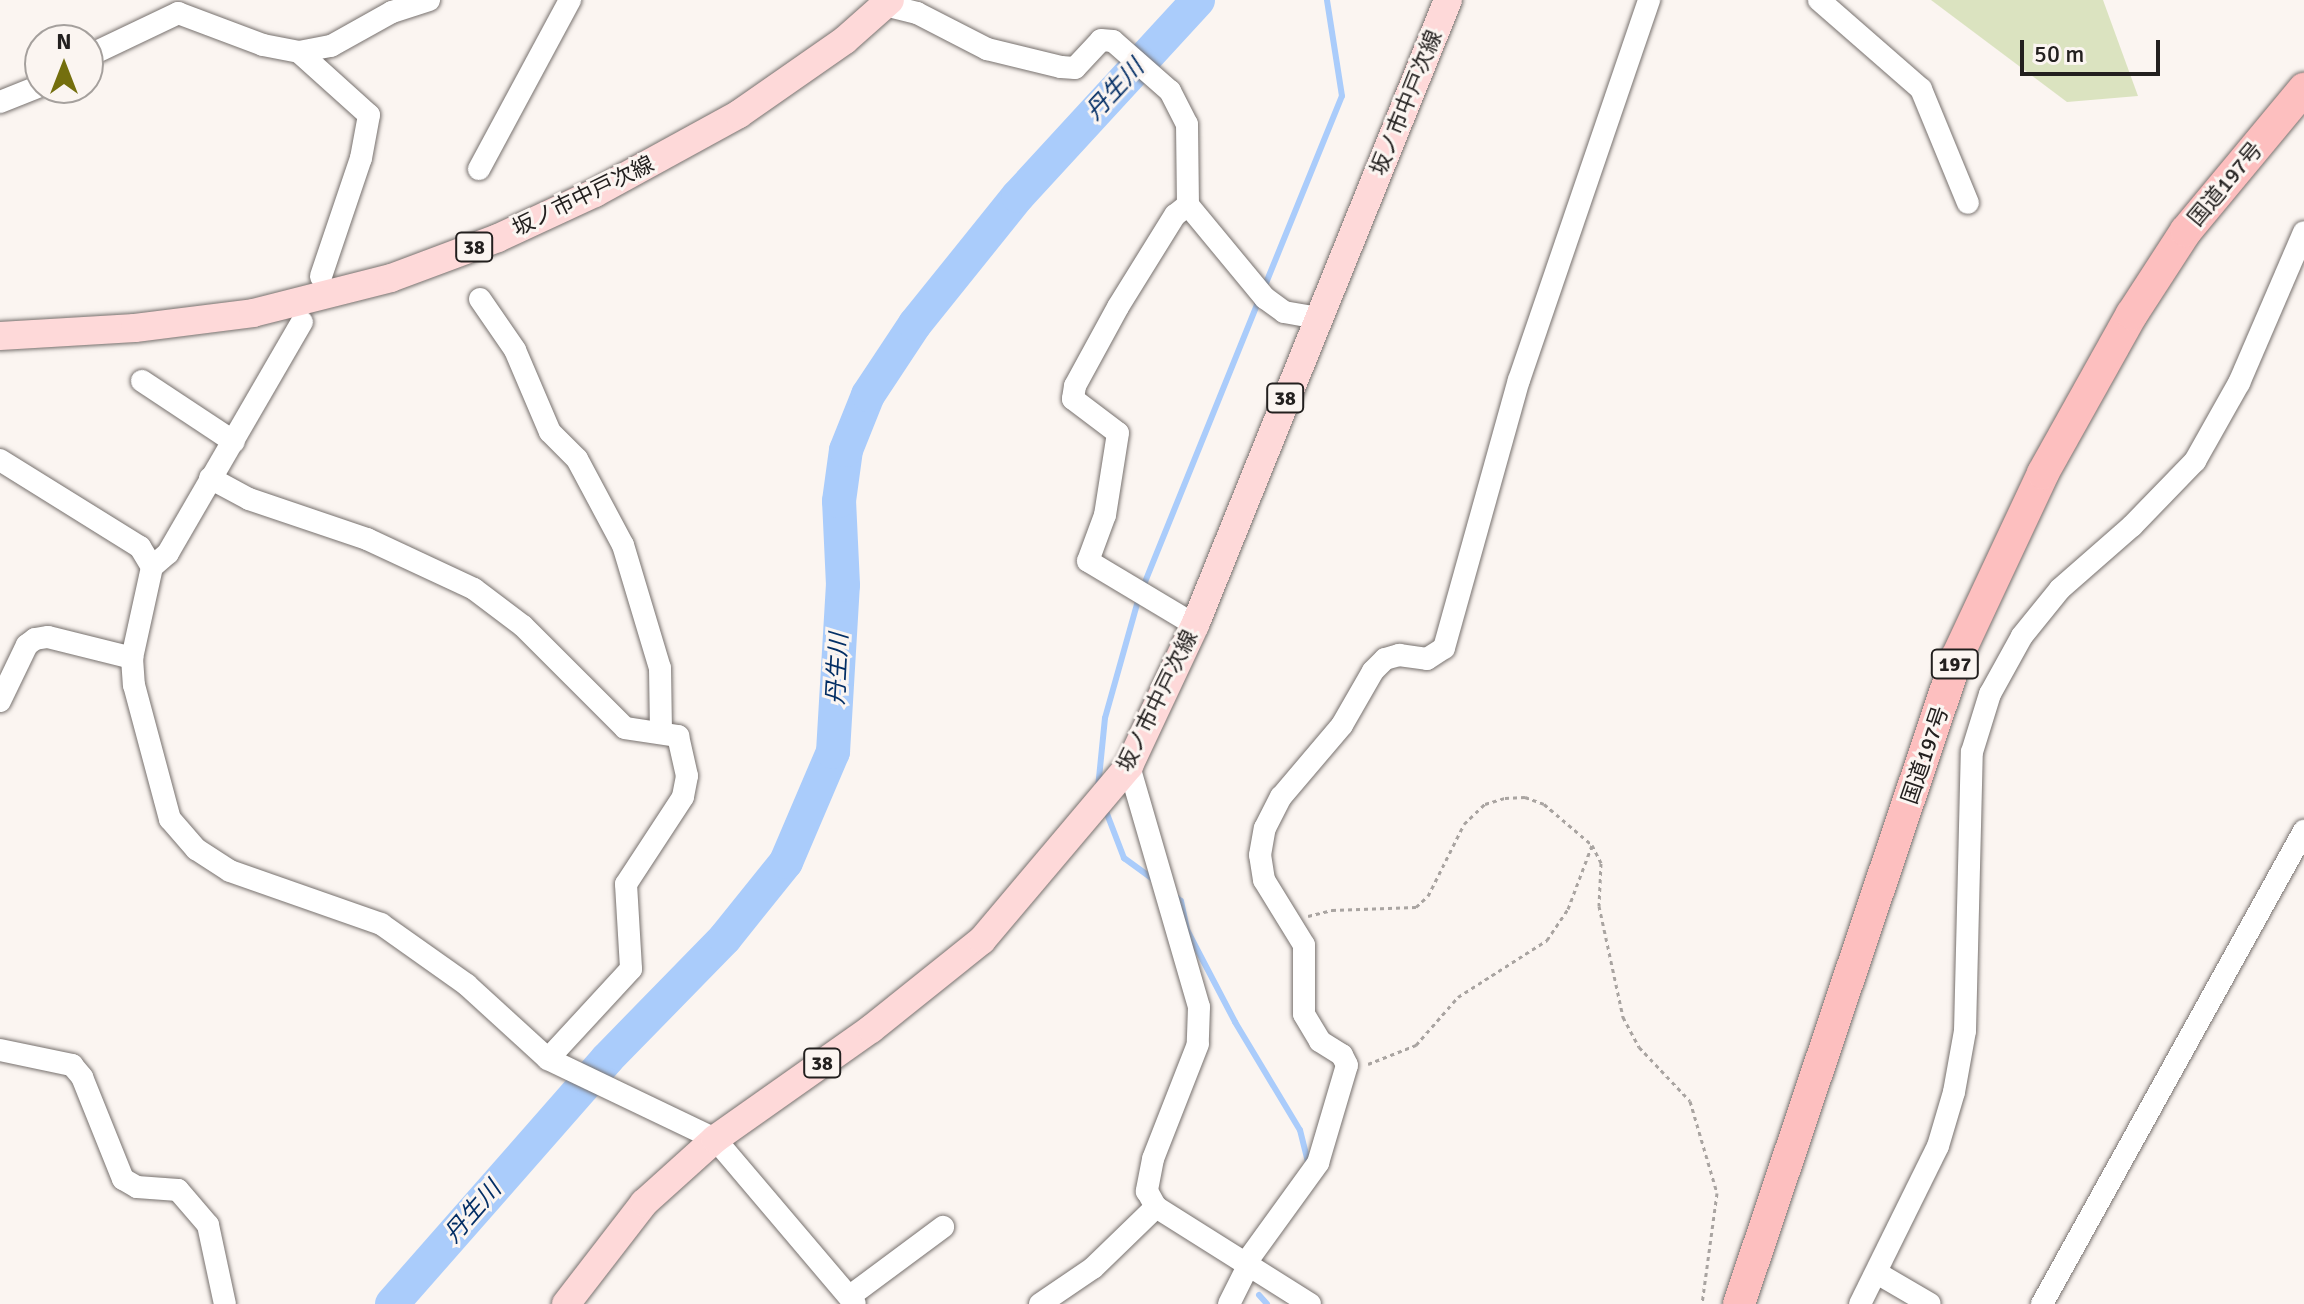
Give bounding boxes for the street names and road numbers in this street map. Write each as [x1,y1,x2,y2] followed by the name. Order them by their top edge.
[1365,27,1447,179] street label: 坂ノ市中戸次線
[2182,137,2268,231] street label: 国道197号
[508,150,658,242] street label: 坂ノ市中戸次線
[454,231,494,263] road number: 38
[1265,382,1305,414] road number: 38
[1111,626,1203,776] street label: 坂ノ市中戸次線
[1929,648,1981,680] road number: 197
[1896,703,1954,807] street label: 国道197号
[802,1047,842,1079] road number: 38

